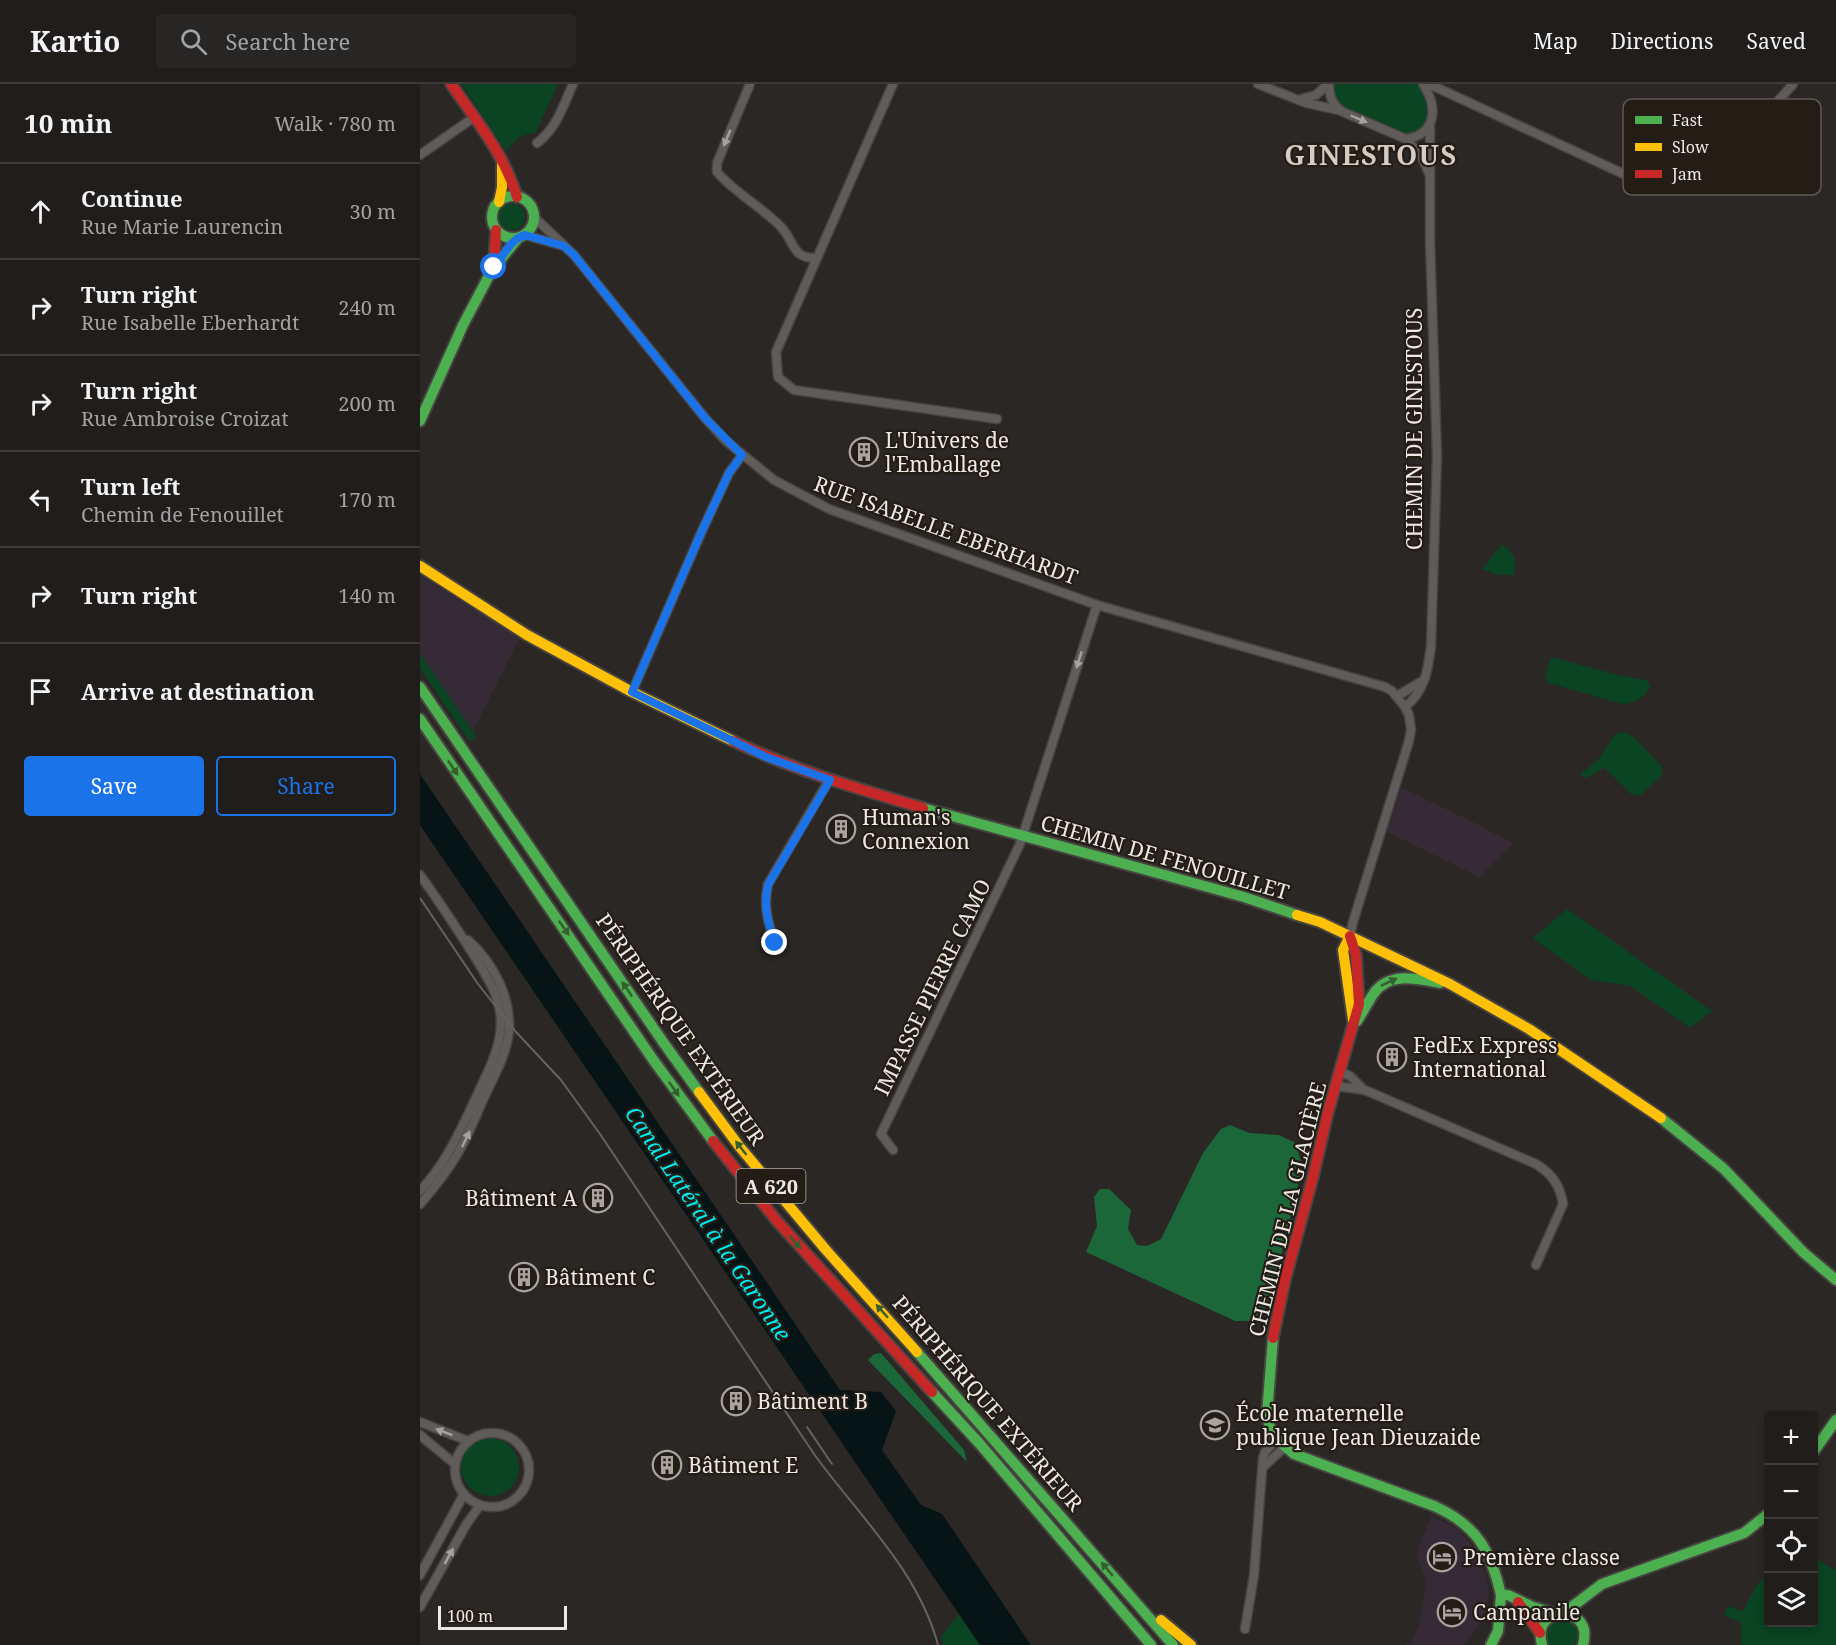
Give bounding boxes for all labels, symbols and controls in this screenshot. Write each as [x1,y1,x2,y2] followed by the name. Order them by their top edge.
[156,14,576,68] search box
[30,22,120,60] text: Kartio
[177,25,210,58] icon: search
[225,26,350,56] text: Search here
[1533,27,1578,55] text: Map
[1611,27,1713,55] text: Directions
[1746,27,1806,55] text: Saved
[1623,99,1821,195] legend
[24,105,112,141] text: 10 min
[1672,109,1703,131] text: Fast
[274,110,396,137] text: Walk · 780 m
[1350,115,1368,124] one-way arrow
[722,129,732,147] one-way arrow
[1284,136,1458,173] district label: GINESTOUS
[1672,136,1709,158] text: Slow
[1671,163,1702,185] text: Jam
[81,183,183,213] text: Continue
[24,195,57,228] icon: ahead
[350,198,396,225] text: 30 m
[81,213,283,240] text: Rue Marie Laurencin
[480,253,506,279] route start
[81,279,197,309] text: Turn right
[24,291,57,324] icon: right
[338,294,396,321] text: 240 m
[1400,308,1428,550] street label: CHEMIN DE GINESTOUS
[81,309,299,336] text: Rue Isabelle Eberhardt
[81,375,197,405] text: Turn right
[24,387,57,420] icon: right
[338,390,396,417] text: 200 m
[81,405,288,432] text: Rue Ambroise Croizat
[885,426,1009,478] place label: L'Univers de l'Emballage
[848,436,880,468] building icon: L'Univers de l'Emballage
[810,469,1082,591] street label: RUE ISABELLE EBERHARDT
[81,471,180,501] text: Turn left
[24,483,57,516] icon: left
[338,486,396,513] text: 170 m
[81,501,284,528] text: Chemin de Fenouillet
[24,579,57,612] icon: right
[81,580,197,610] text: Turn right
[338,582,396,609] text: 140 m
[1074,652,1083,670] one-way arrow
[24,675,57,708] icon: arrive
[81,676,315,706] text: Arrive at destination
[24,756,204,816] button: Save
[216,756,396,816] button: Share
[447,759,459,775] one-way arrow
[862,803,970,855] place label: Human's Connexion
[1037,808,1293,906] street label: CHEMIN DE FENOUILLET
[825,813,857,845] building icon: Human's Connexion
[867,874,997,1100] street label: IMPASSE PIERRE CAMO
[590,908,772,1151] street label: PÉRIPHÉRIQUE EXTÉRIEUR
[558,920,570,936] one-way arrow
[761,929,787,955] route end
[1380,977,1398,987] one-way arrow
[621,982,633,998] one-way arrow
[1413,1031,1558,1083] place label: FedEx Express International
[1376,1041,1408,1073] building icon: FedEx Express International
[1242,1079,1332,1339] street label: CHEMIN DE LA GLACIÈRE
[668,1081,679,1097] one-way arrow
[619,1100,799,1346] water label: Canal Latéral à la Garonne
[461,1131,471,1148] one-way arrow
[734,1140,747,1156] one-way arrow
[736,1169,806,1203] road number: A 620
[582,1182,614,1214] building icon: Bâtiment A
[465,1184,577,1212] place label: Bâtiment A
[788,1234,801,1249] one-way arrow
[508,1261,540,1293] building icon: Bâtiment C
[545,1263,655,1291] place label: Bâtiment C
[887,1289,1089,1517] street label: PÉRIPHÉRIQUE EXTÉRIEUR
[875,1304,889,1319] one-way arrow
[720,1385,752,1417] building icon: Bâtiment B
[757,1387,868,1415] place label: Bâtiment B
[1236,1399,1481,1451] place label: École maternelle publique Jean Dieuzaide
[1199,1409,1231,1441] school or university icon: École maternelle publique Jean Dieuzaide
[1764,1411,1818,1627] map controls
[1764,1411,1818,1465] button: +
[435,1426,453,1436] one-way arrow
[651,1449,683,1481] building icon: Bâtiment E
[688,1451,798,1479] place label: Bâtiment E
[1764,1465,1818,1519] button: −
[1764,1519,1818,1573] button: locate
[1426,1541,1458,1573] hotel icon: Première classe
[1463,1543,1620,1571] place label: Première classe
[443,1548,454,1564] one-way arrow
[1100,1561,1113,1577] one-way arrow
[1764,1573,1818,1627] button: layers
[1436,1596,1468,1628] hotel icon: Campanile
[1473,1598,1580,1626] place label: Campanile
[438,1603,567,1630] scale bar
[447,1605,493,1627] text: 100 m

